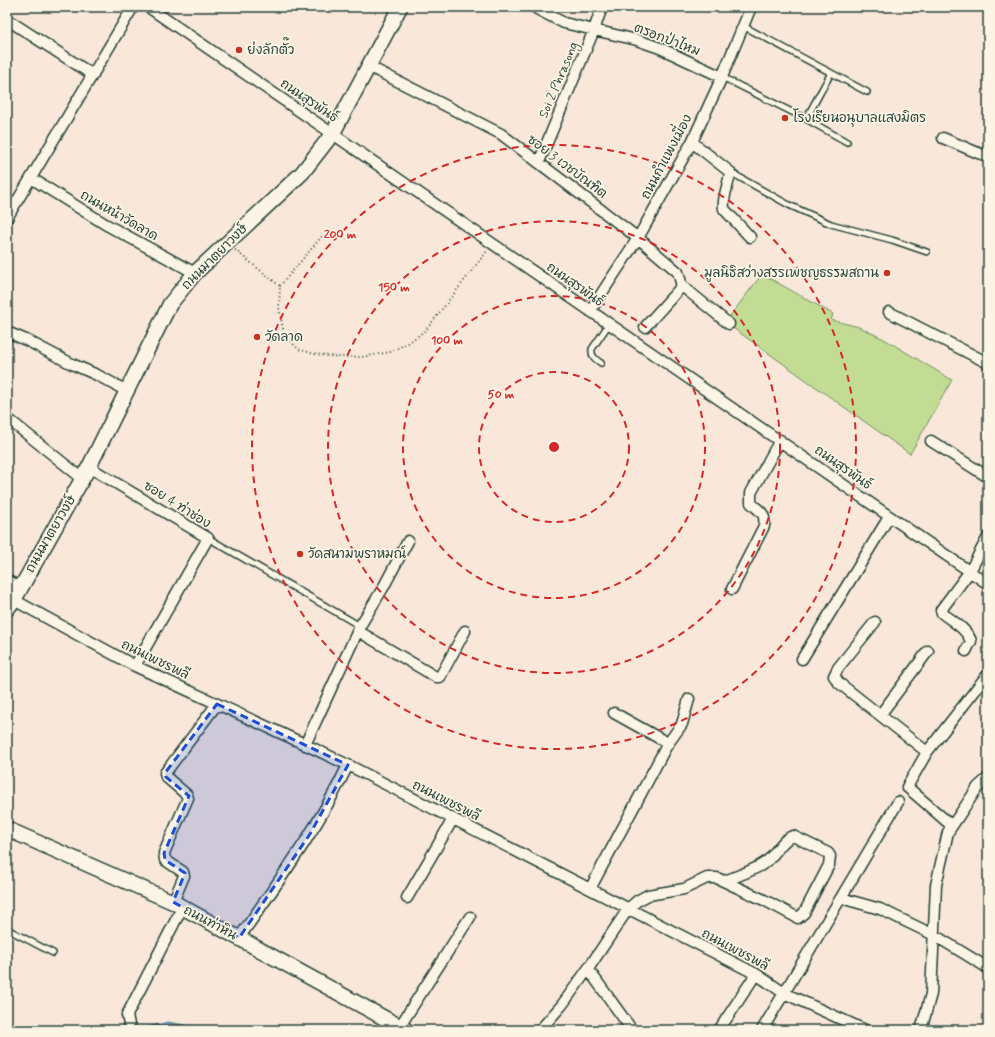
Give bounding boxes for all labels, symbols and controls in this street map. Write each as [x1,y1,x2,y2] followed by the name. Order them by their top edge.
[632,18,703,60] street label: ตรอกป่าไหม
[247,37,294,59] place label: ย่งลักตั๊ว
[535,39,584,121] street label: Soi 2 Phrasong
[234,45,244,55] marker: ย่งลักตั๊ว
[277,74,342,127] street label: ถนนสุรพันธ์
[793,108,926,127] place label: โรงเรียนอนุบาลแสงมิตร
[632,109,696,202] street label: ถนนกำแพงเมี่อง
[780,113,790,123] marker: โรงเรียนอนุบาลแสงมิตร
[524,131,610,203] street label: ซอย 3 เวชบัณฑิต
[77,186,162,245] street label: ถนนหน้าวัดลาด
[177,219,252,294] street label: ถนนมาตยาวงษ์
[324,227,357,243] text: 200 m
[543,257,608,311] street label: ถนนสุรพันธ์
[704,264,879,282] place label: มูลนิธิสว่างสรรเพชญธรรมสถาน
[882,268,892,278] marker: มูลนิธิสว่างสรรเพชญธรรมสถาน
[378,280,410,296] text: 150 m
[265,329,303,346] place label: วัดลาด
[252,332,262,342] marker: วัดลาด
[431,333,464,349] text: 100 m
[488,387,515,403] text: 50 m
[547,440,561,454] centre of rings
[811,440,876,494] street label: ถนนสุรพันธ์
[140,477,214,532] street label: ซอย 4 ท่าช่อง
[20,491,80,576] street label: ถนนมาตยาวงษ์
[308,544,407,563] place label: วัดสนามพราหมณ์
[295,549,305,559] marker: วัดสนามพราหมณ์
[118,635,192,684] street label: ถนนเพชรพลี
[409,776,483,825] street label: ถนนเพชรพลี
[180,901,240,944] street label: ถนนท่าหิน
[699,924,772,975] street label: ถนนเพชรพลี

